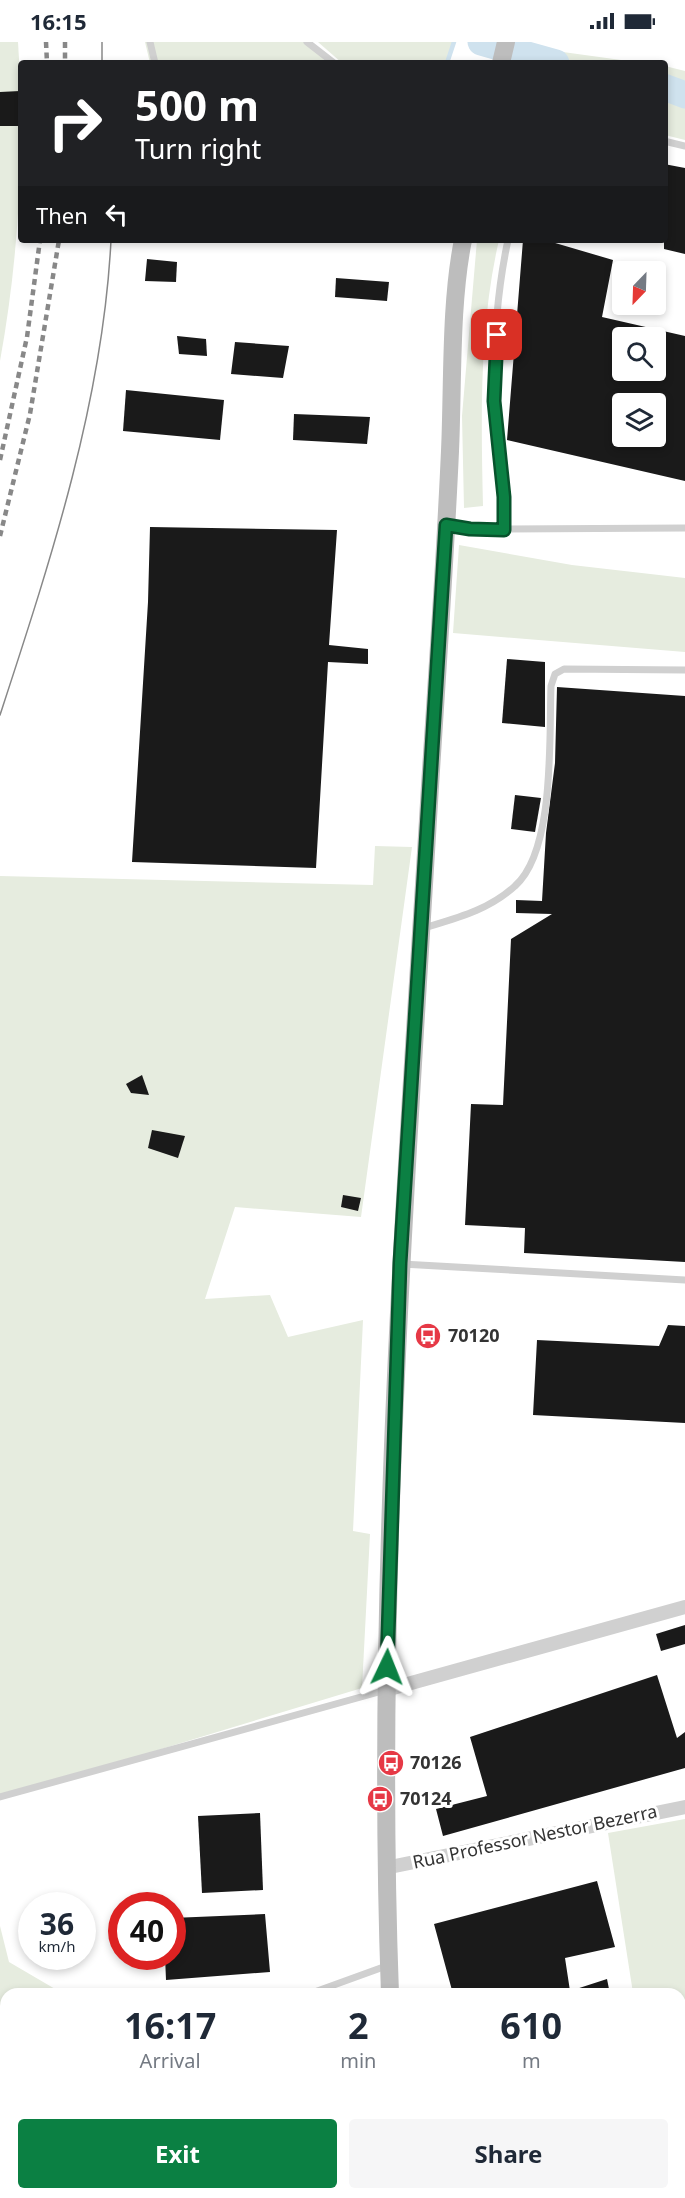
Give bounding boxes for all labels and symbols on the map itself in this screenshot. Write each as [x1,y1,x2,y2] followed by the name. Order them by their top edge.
[612,261,666,315] north arrow
[471,309,522,360] pin
[413,1321,443,1351] bus stop icon: 70120
[448,1323,499,1347] place label: 70120
[355,1635,419,1699] position arrow
[376,1748,406,1778] bus stop icon: 70126
[410,1750,461,1774] place label: 70126
[365,1784,395,1814] bus stop icon: 70124
[400,1786,451,1810] place label: 70124
[410,1798,659,1874] street label: Rua Professor Nestor Bezerra
[108,1892,186,1970] speed limit sign: 40

